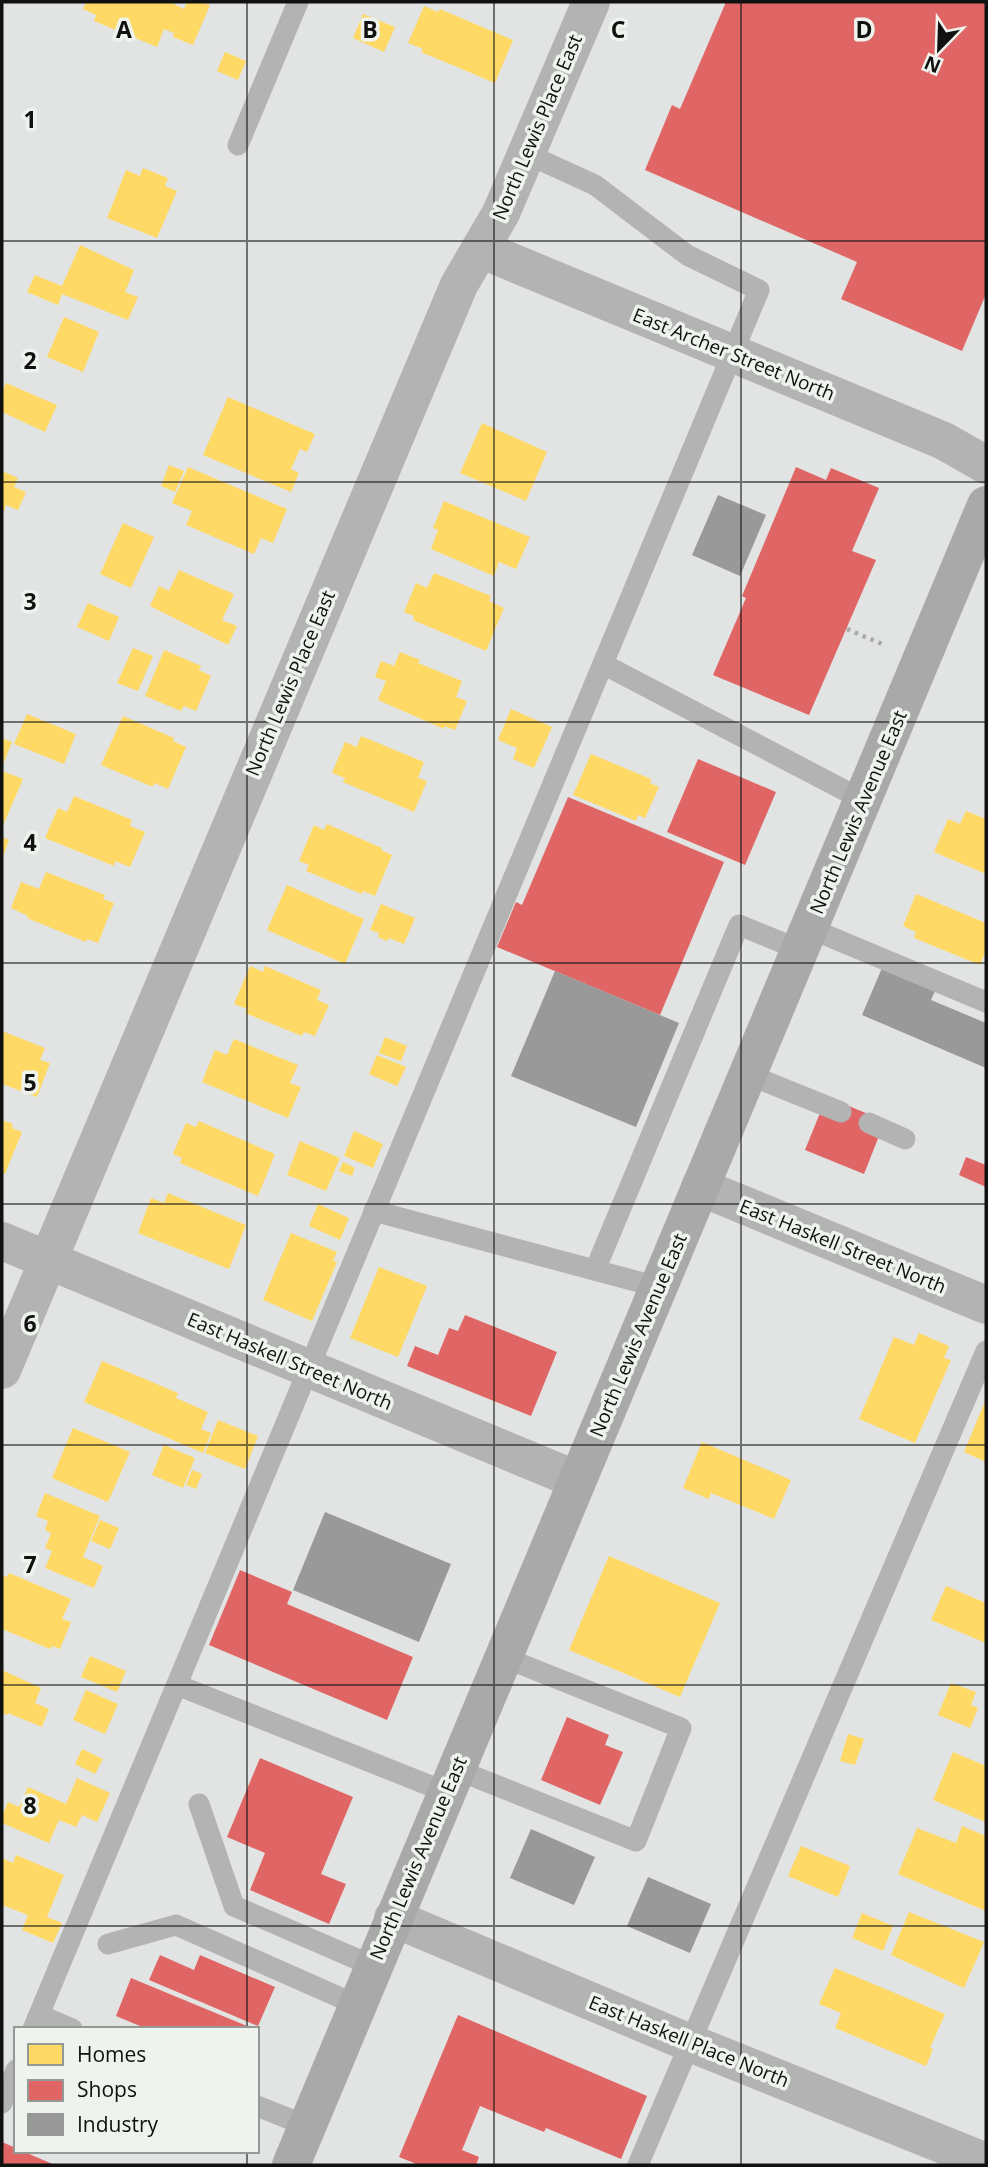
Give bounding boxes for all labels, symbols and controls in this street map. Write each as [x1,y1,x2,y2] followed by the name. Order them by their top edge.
[116,13,132,45] text: A
[362,13,378,45] text: B
[611,13,625,45] text: C
[855,13,873,45] text: D
[904,14,974,84] north arrow
[486,30,588,224] street label: North Lewis Place East
[920,50,945,80] text: N
[23,103,37,135] text: 1
[629,302,839,406] street label: East Archer Street North
[23,344,37,376] text: 2
[23,585,37,617] text: 3
[239,586,341,780] street label: North Lewis Place East
[803,706,913,918] street label: North Lewis Avenue East
[23,826,37,858] text: 4
[23,1066,37,1098] text: 5
[736,1193,950,1299] street label: East Haskell Street North
[583,1229,693,1441] street label: North Lewis Avenue East
[183,1306,397,1416] street label: East Haskell Street North
[23,1307,37,1339] text: 6
[23,1548,37,1580] text: 7
[363,1752,473,1964] street label: North Lewis Avenue East
[23,1789,37,1821] text: 8
[585,1989,793,2093] street label: East Haskell Place North
[14,2027,259,2153] legend
[77,2040,146,2068] text: Homes
[77,2075,137,2103] text: Shops
[77,2110,159,2138] text: Industry

